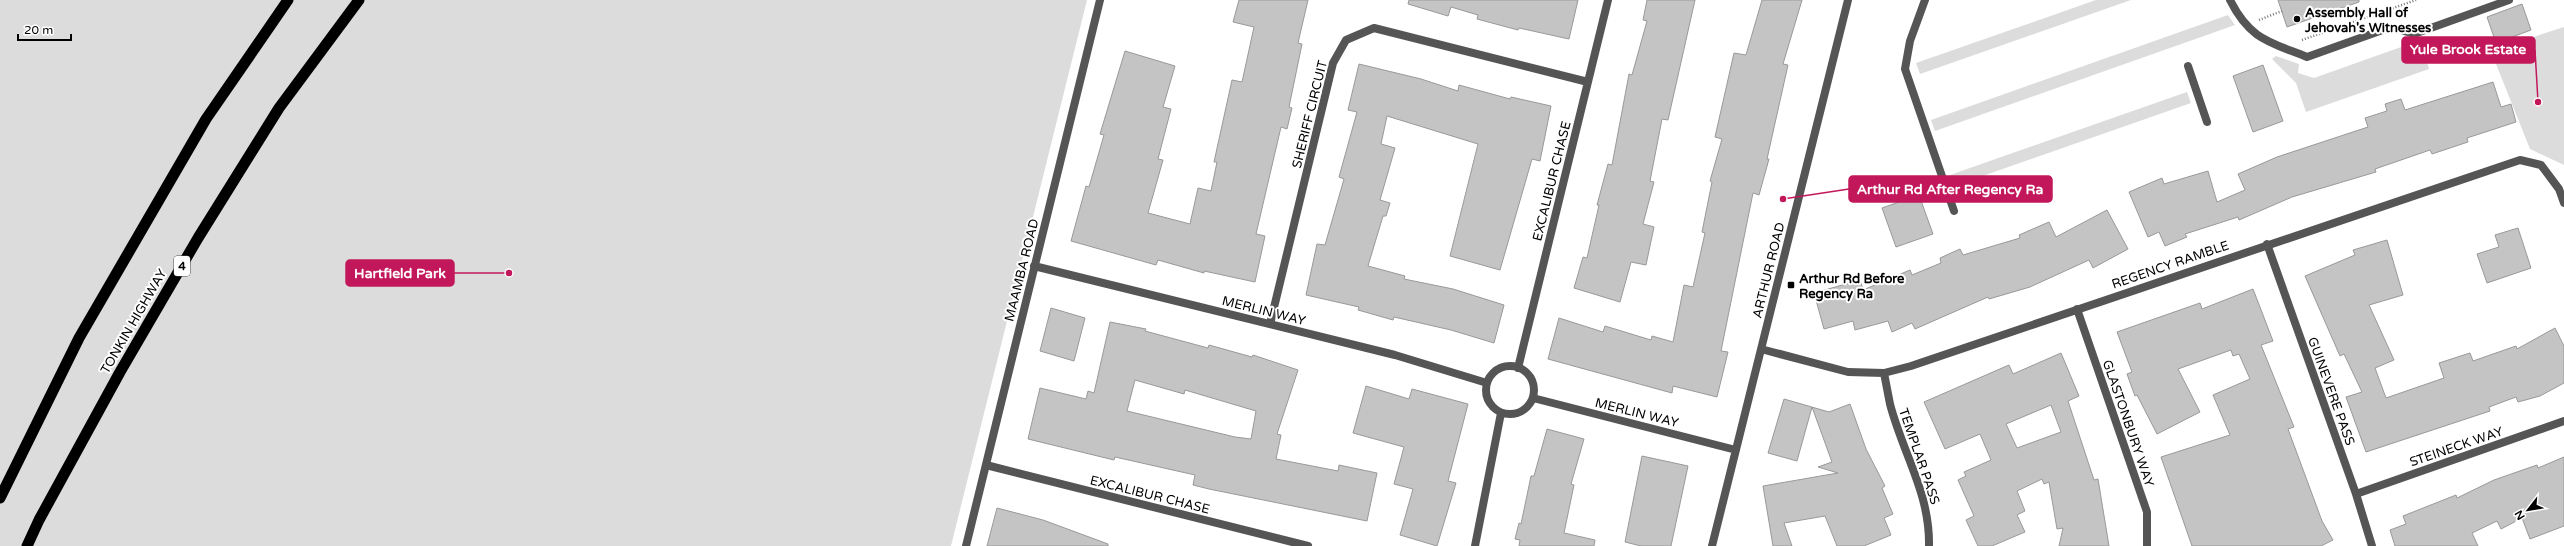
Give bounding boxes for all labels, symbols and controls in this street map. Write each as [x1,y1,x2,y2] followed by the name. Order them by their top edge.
[2304,5,2431,36] place label: Assembly Hall of Jehovah's Witnesses
[2292,14,2302,24] marker: Assembly Hall of Jehovah's Witnesses
[18,16,71,42] scale bar
[24,23,53,37] text: 20 m
[2402,37,2535,63] callout: Yule Brook Estate
[2410,41,2526,58] text: Yule Brook Estate
[1289,58,1331,170] street label: SHERIFF CIRCUIT
[1529,120,1575,243] street label: EXCALIBUR CHASE
[1849,176,2052,202] callout: Arthur Rd After Regency Ra
[1857,181,2043,198] text: Arthur Rd After Regency Ra
[1001,217,1043,323] street label: MAAMBA ROAD
[1749,220,1789,320] street label: ARTHUR ROAD
[2110,237,2231,293] street label: REGENCY RAMBLE
[174,256,190,276] road number: 4
[346,260,454,286] callout: Hartfield Park
[354,265,446,282] text: Hartfield Park
[97,266,170,377] street label: TONKIN HIGHWAY
[1799,271,1905,302] place label: Arthur Rd Before Regency Ra
[1786,280,1796,290] marker: Arthur Rd Before Regency Ra
[1220,293,1307,329] street label: MERLIN WAY
[2304,335,2358,448] street label: GUINEVERE PASS
[2099,358,2157,489] street label: GLASTONBURY WAY
[1593,395,1680,431] street label: MERLIN WAY
[1895,406,1943,507] street label: TEMPLAR PASS
[2408,423,2505,470] street label: STEINECK WAY
[1088,472,1211,518] street label: EXCALIBUR CHASE
[2508,490,2548,530] north arrow
[2512,508,2528,522] text: N

